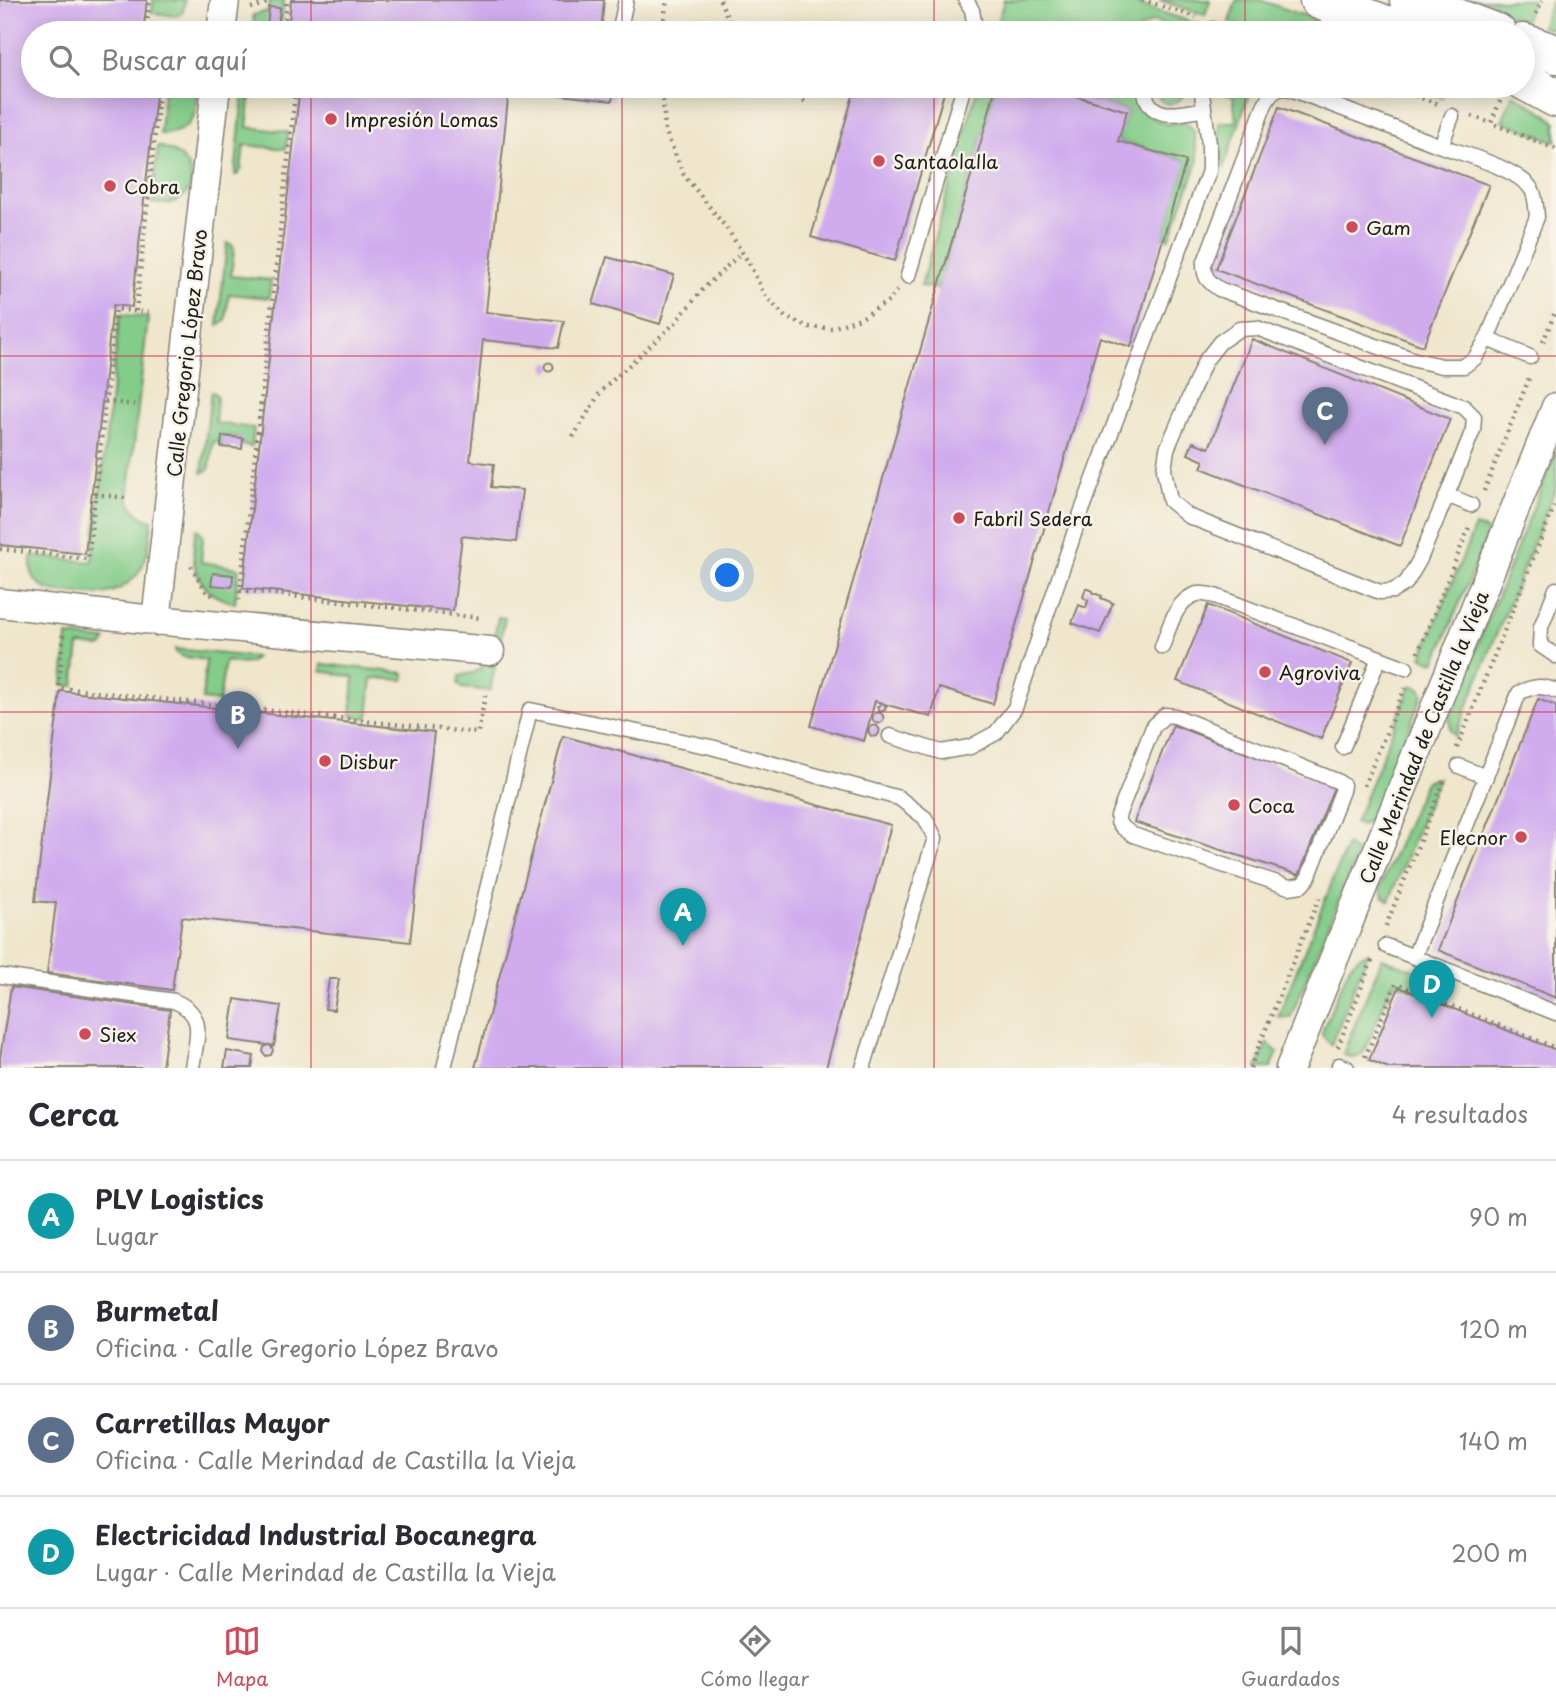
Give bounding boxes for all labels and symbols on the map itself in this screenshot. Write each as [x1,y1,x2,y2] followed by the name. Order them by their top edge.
[345,105,498,133] place label: Impresión Lomas
[323,111,339,127] marker: Impresión Lomas
[893,147,998,175] place label: Santaolalla
[871,153,887,169] marker: Santaolalla
[124,172,180,200] place label: Cobra
[102,178,118,194] marker: Cobra
[1366,213,1411,241] place label: Gam
[1344,219,1360,235] marker: Gam
[159,228,213,478] street label: Calle Gregorio López Bravo
[1302,387,1348,445] pin: C
[973,504,1093,532] place label: Fabril Sedera
[951,510,967,526] marker: Fabril Sedera
[710,558,744,592] your location
[1351,586,1495,888] street label: Calle Merindad de Castilla la Vieja
[1279,658,1360,686] place label: Agroviva
[1257,664,1273,680] marker: Agroviva
[215,691,261,749] pin: B
[339,747,398,775] place label: Disbur
[317,753,333,769] marker: Disbur
[1248,791,1294,819] place label: Coca
[1226,797,1242,813] marker: Coca
[1440,823,1507,851] place label: Elecnor
[1513,829,1529,845] marker: Elecnor
[660,888,706,946] pin: A
[1409,960,1455,1018] pin: D
[99,1020,137,1048] place label: Siex
[77,1026,93,1042] marker: Siex

